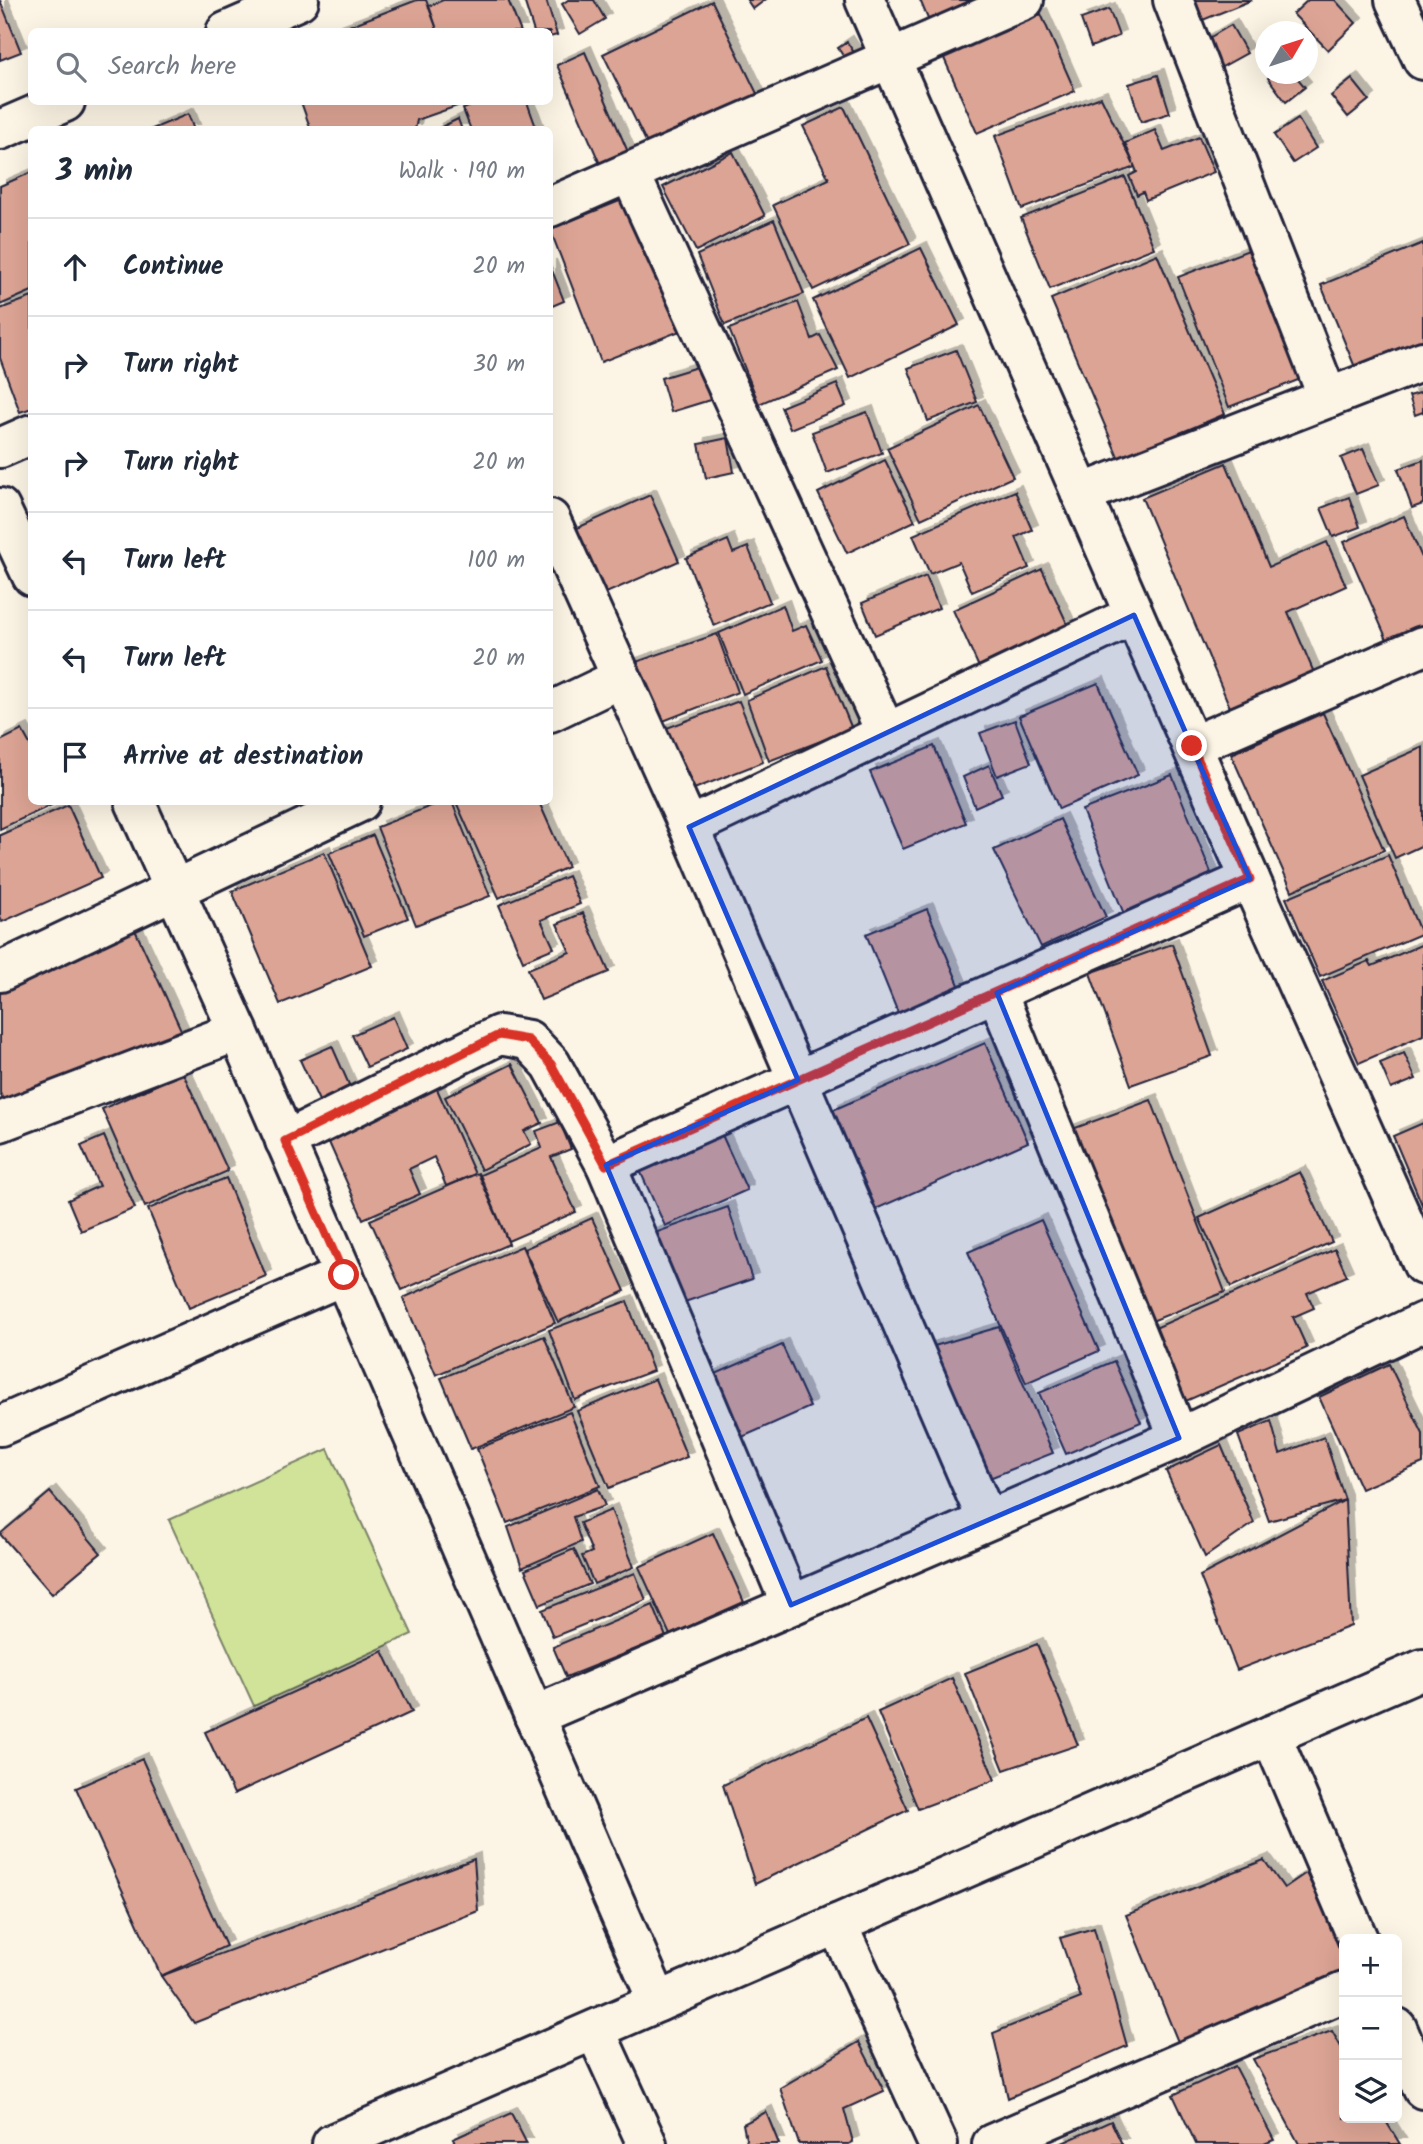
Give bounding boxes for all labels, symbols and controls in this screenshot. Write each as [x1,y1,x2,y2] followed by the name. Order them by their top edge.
[1255,21,1318,84] north arrow
[28,28,553,105] search box
[108,46,236,88] text: Search here
[52,48,90,86] icon: search
[56,148,133,196] text: 3 min
[398,154,525,190] text: Walk · 190 m
[123,246,224,288] text: Continue
[56,248,94,286] icon: ahead
[473,249,525,285] text: 20 m
[123,344,239,386] text: Turn right
[56,346,94,384] icon: right
[473,347,525,383] text: 30 m
[123,442,239,484] text: Turn right
[56,444,94,482] icon: right
[473,445,525,481] text: 20 m
[123,540,226,582] text: Turn left
[56,542,94,580] icon: left
[467,543,525,579] text: 100 m
[123,638,226,680] text: Turn left
[56,640,94,678] icon: left
[473,641,525,677] text: 20 m
[1176,730,1207,761] route end
[123,736,363,778] text: Arrive at destination
[56,738,94,776] icon: arrive
[328,1259,359,1290] route start
[1339,1934,1402,2123] map controls
[1339,1934,1402,1997] button: +
[1339,1997,1402,2060] button: −
[1339,2060,1402,2123] button: layers

